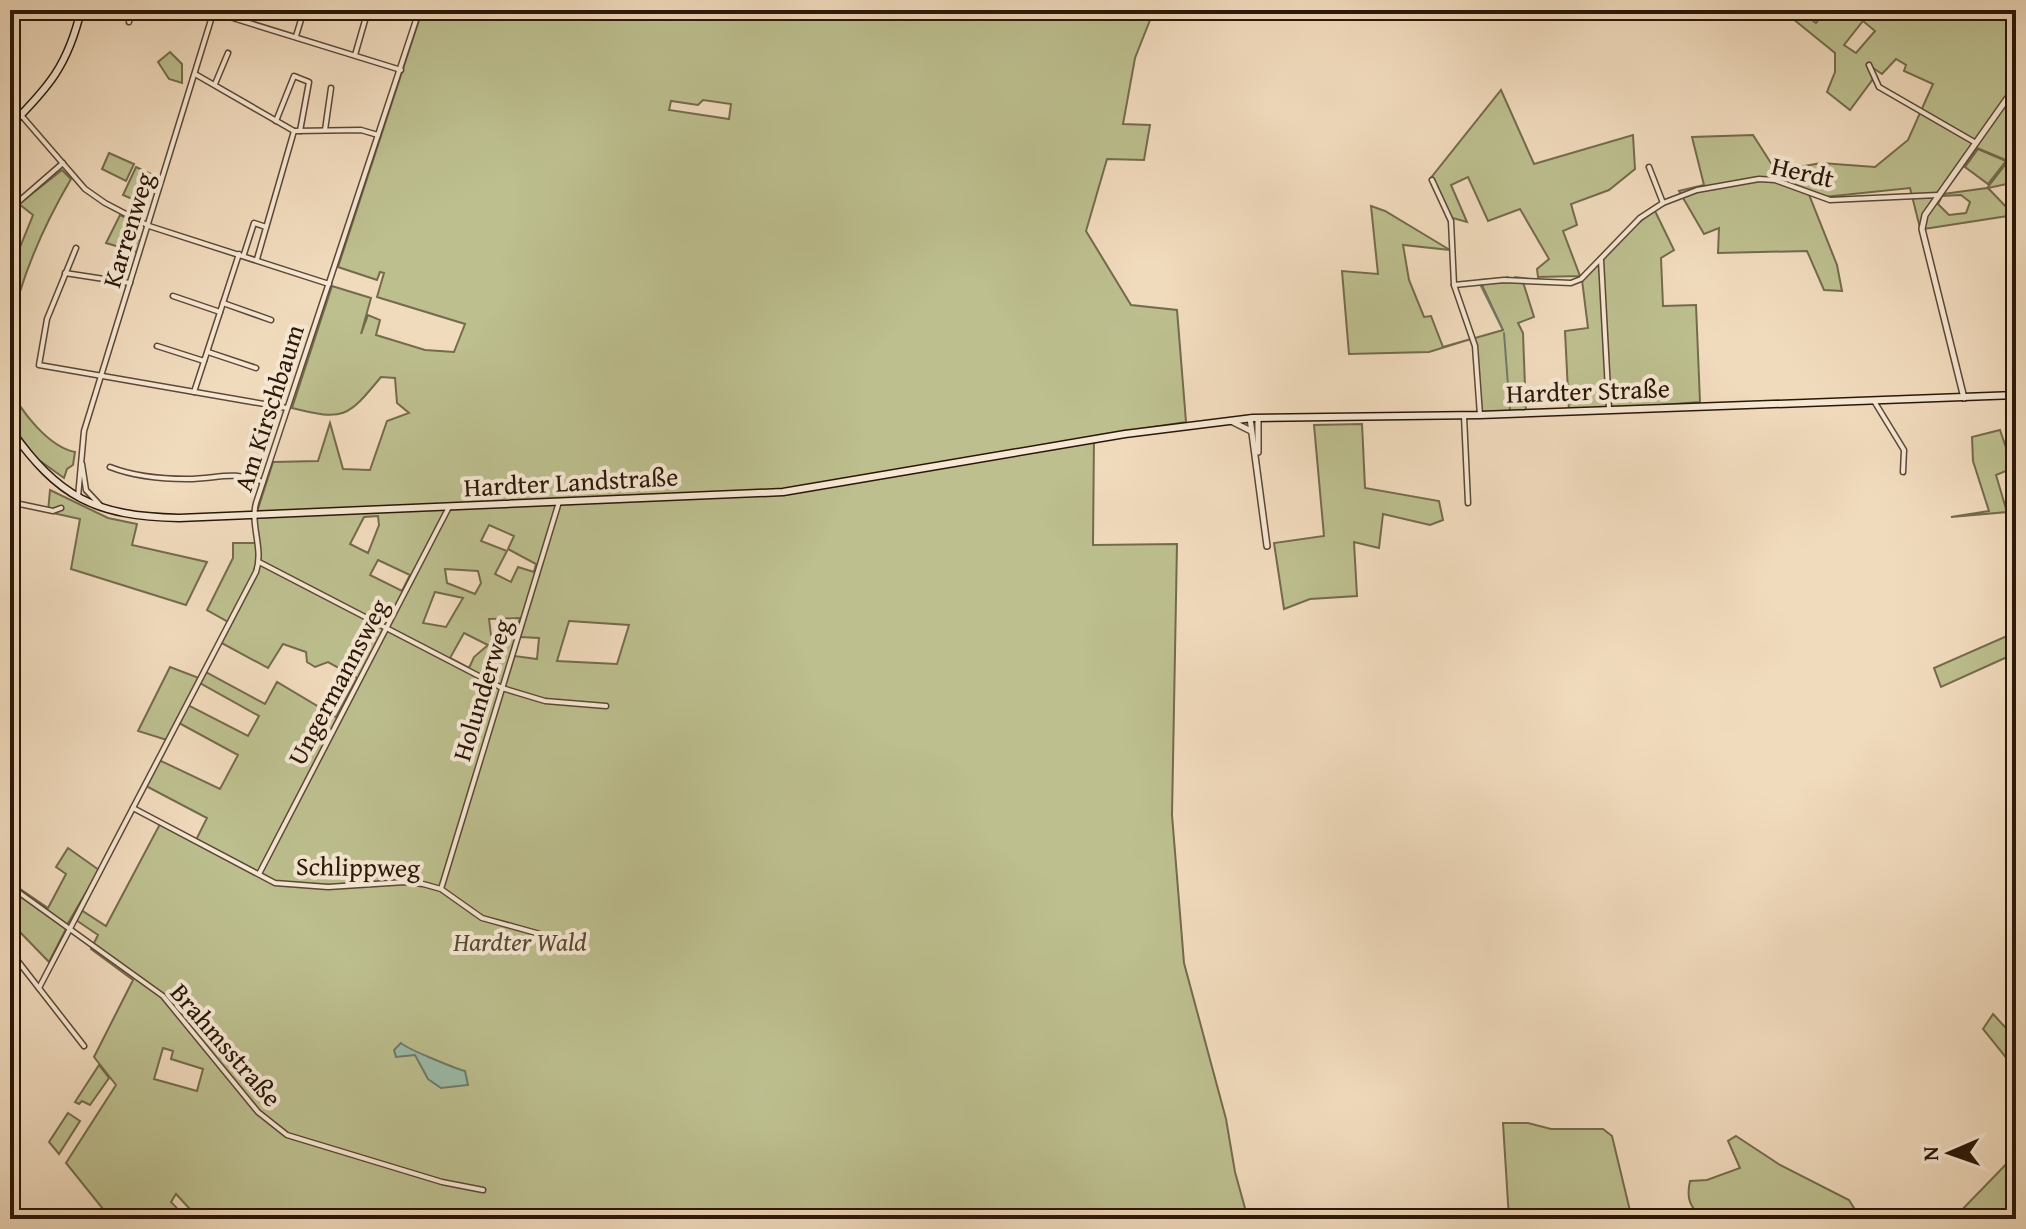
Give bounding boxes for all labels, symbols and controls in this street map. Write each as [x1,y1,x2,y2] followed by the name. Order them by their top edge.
[1768,145,1838,198] street label: Herdt
[92,167,164,292] street label: Karrenweg
[223,319,314,496] street label: Am Kirschbaum
[1505,368,1671,413] street label: Hardter Straße
[463,456,679,507] street label: Hardter Landstraße
[277,591,398,772] street label: Ungermannsweg
[441,614,522,766] street label: Holunderweg
[296,846,420,887] street label: Schlippweg
[452,922,587,961] park label: Hardter Wald
[161,974,291,1115] street label: Brahmsstraße
[1910,1113,1990,1193] north arrow
[1914,1146,1946,1162] text: N

